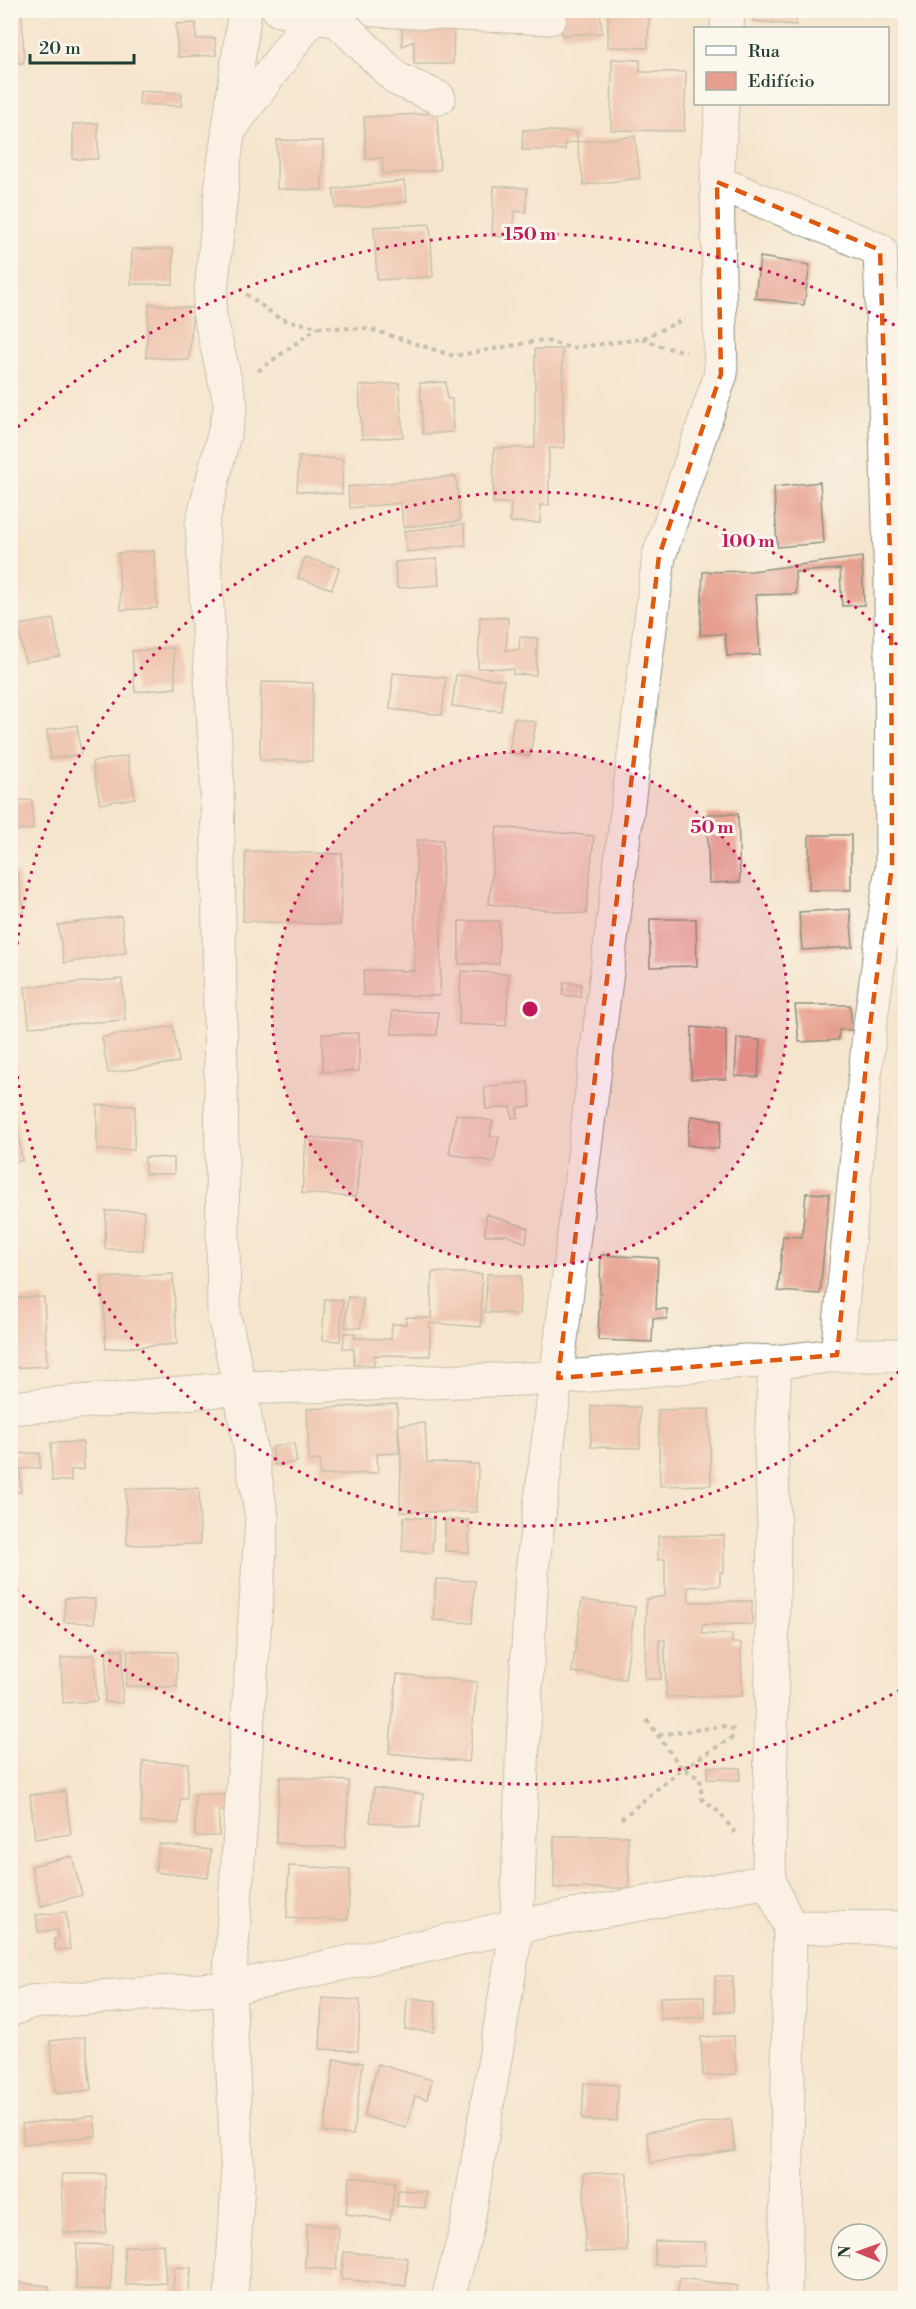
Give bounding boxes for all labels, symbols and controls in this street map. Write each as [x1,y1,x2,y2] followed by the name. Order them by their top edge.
[30,27,134,65] scale bar
[694,27,889,105] legend
[39,37,81,60] text: 20 m
[748,40,781,63] text: Rua
[748,70,815,93] text: Edifício
[504,223,557,246] text: 150 m
[721,530,775,553] text: 100 m
[690,816,734,839] text: 50 m
[520,999,540,1019] centre of rings
[829,2222,889,2282] north arrow
[835,2245,855,2258] text: N

